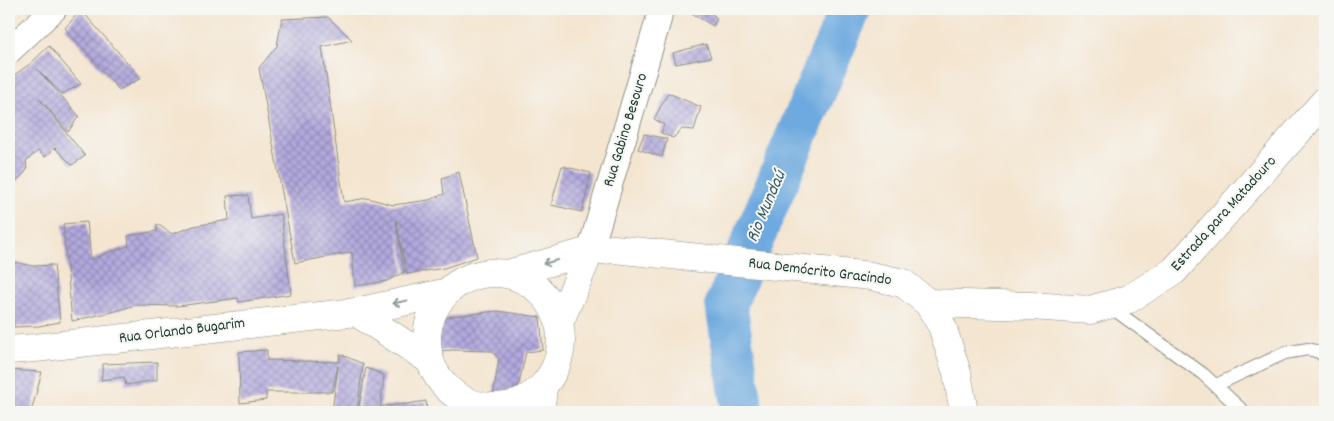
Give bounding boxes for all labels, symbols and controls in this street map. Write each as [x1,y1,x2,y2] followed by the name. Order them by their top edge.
[598,70,654,190] street label: Rua Gabino Besouro
[1166,151,1282,277] street label: Estrada para Matadouro
[741,165,794,247] water label: Rio Mundaú
[747,252,893,292] street label: Rua Demócrito Gracindo
[542,258,558,268] one-way arrow
[392,298,408,307] one-way arrow
[118,312,246,350] street label: Rua Orlando Bugarim

